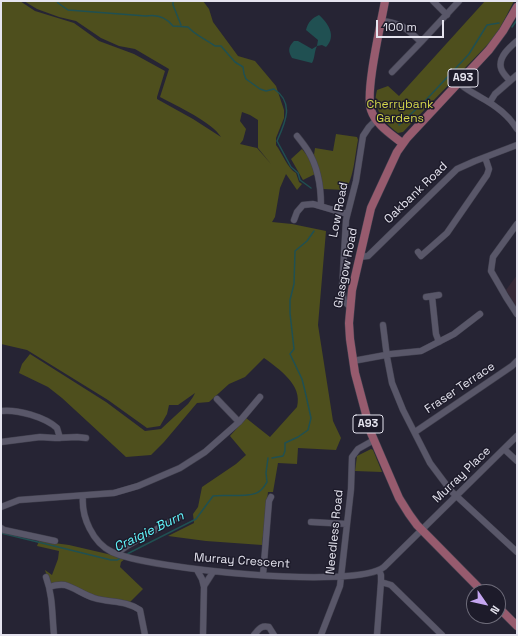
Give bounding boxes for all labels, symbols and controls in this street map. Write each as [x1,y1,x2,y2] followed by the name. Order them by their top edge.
[378,12,446,38] scale bar
[383,19,417,35] text: 100 m
[448,69,478,87] road number: A93
[367,98,433,126] park label: Cherrybank Gardens
[381,159,451,227] street label: Oakbank Road
[327,181,351,239] street label: Low Road
[331,227,361,309] street label: Glasgow Road
[422,359,498,417] street label: Fraser Terrace
[353,415,383,433] road number: A93
[430,444,494,506] street label: Murray Place
[323,489,347,575] street label: Needless Road
[112,508,186,556] water label: Craigie Burn
[194,550,290,572] street label: Murray Crescent
[466,584,506,624] north arrow
[487,603,503,617] text: N

